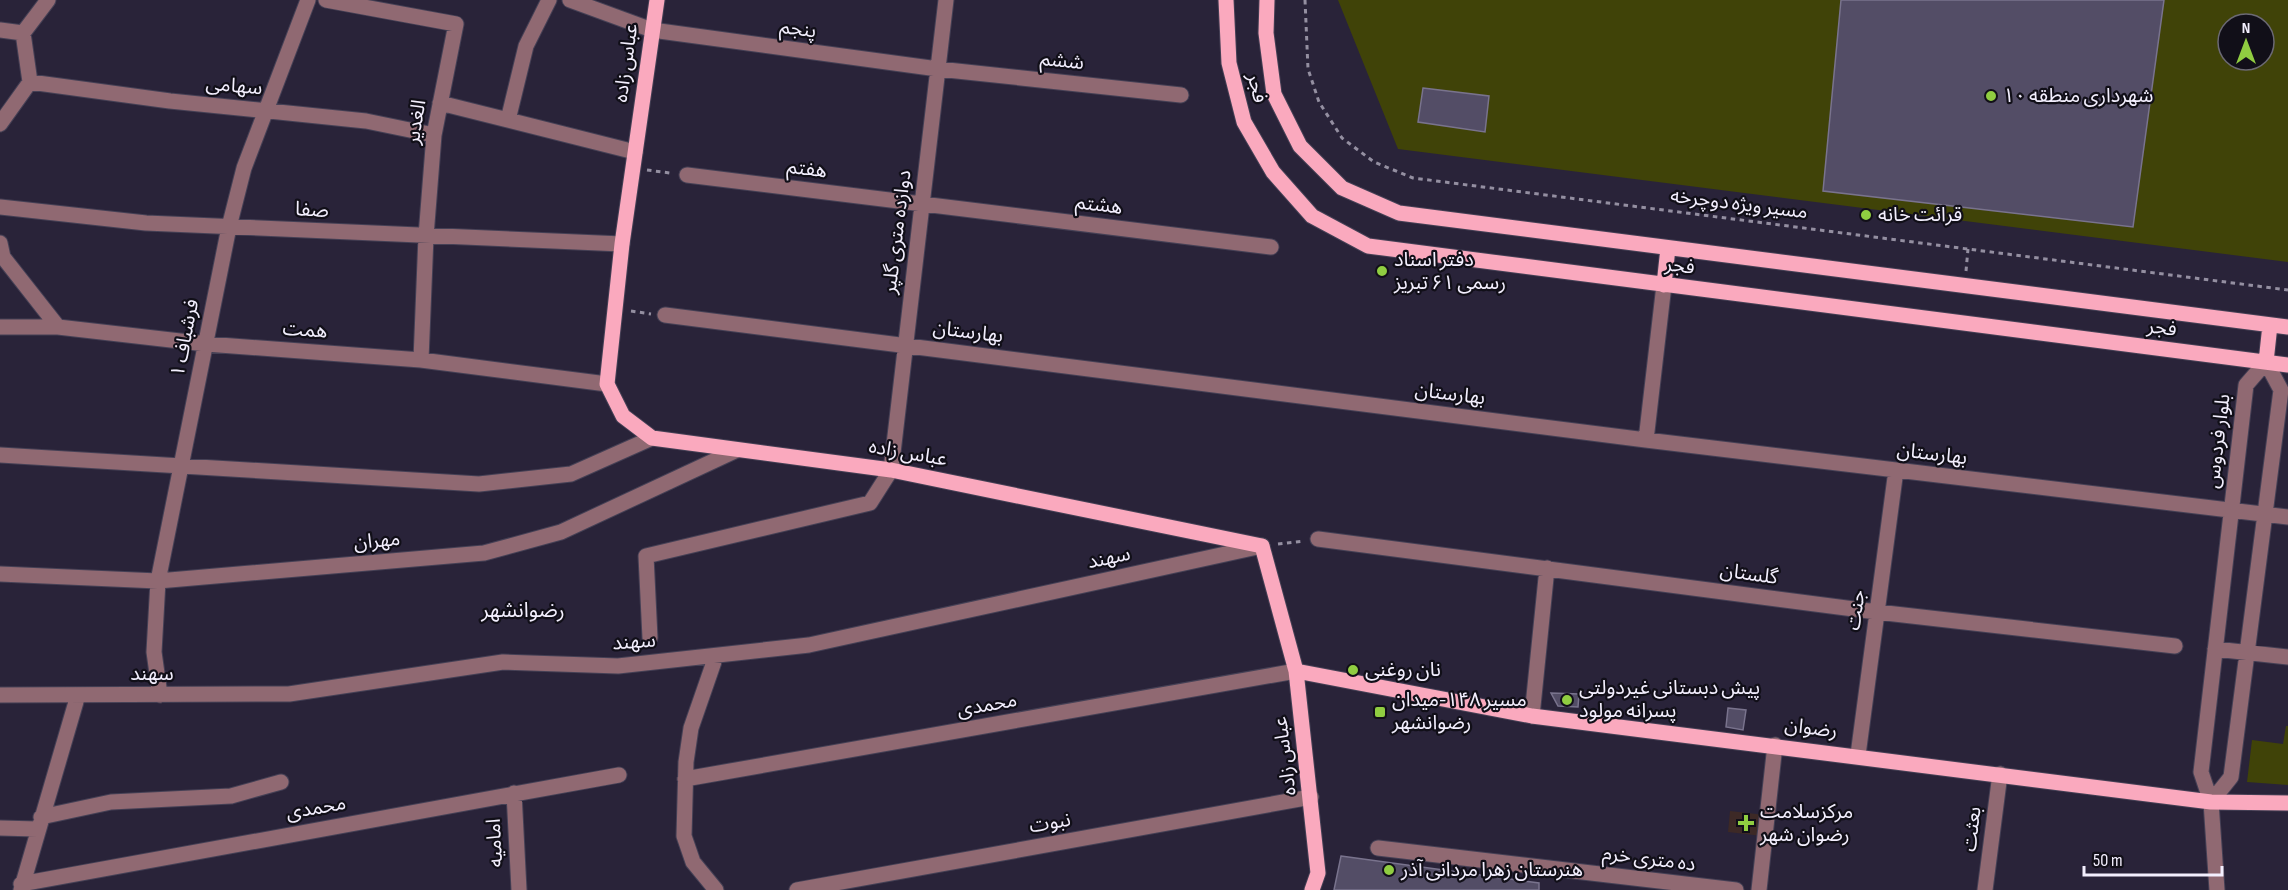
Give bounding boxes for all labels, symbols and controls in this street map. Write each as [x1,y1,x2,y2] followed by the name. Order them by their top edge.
[2216,12,2276,72] north arrow
[778,15,818,45] street label: پنجم
[2242,19,2250,38] text: N
[609,22,643,104] street label: عباس زاده
[1039,47,1085,77] street label: ششم
[1242,70,1272,105] street label: فجر
[205,72,263,100] street label: سهامی
[2003,84,2153,108] place label: شهرداری منطقه ۱۰
[1984,89,1998,103] marker: شهرداری منطقه ۱۰
[400,98,431,147] street label: الغدیر
[785,155,828,185] street label: هفتم
[877,169,917,296] street label: دوازده متری گلپر
[1669,184,1809,224] street label: مسیر ویژه دوچرخه
[1074,190,1124,222] street label: هشتم
[295,197,329,223] street label: صفا
[1878,203,1962,227] place label: قرائت خانه
[1859,208,1873,222] marker: قرائت خانه
[1393,248,1506,295] place label: دفتر اسناد رسمی ۶۱ تبریز
[1663,252,1696,280] street label: فجر
[1375,264,1389,278] marker: دفتر اسناد رسمی ۶۱ تبریز
[166,297,204,379] street label: فرشباف ۱
[2145,314,2178,342] street label: فجر
[282,316,328,344] street label: همت
[931,316,1005,348] street label: بهارستان
[1413,378,1487,410] street label: بهارستان
[2200,392,2236,490] street label: بلوار فردوس
[867,434,949,472] street label: عباس زاده
[1895,438,1969,470] street label: بهارستان
[353,527,401,555] street label: مهران
[1085,542,1133,574] street label: سهند
[1718,558,1780,590] street label: گلستان
[1841,588,1871,632] street label: جنت
[480,598,565,623] district label: رضوانشهر
[612,629,656,655] street label: سهند
[1365,658,1441,682] place label: نان روغنی
[130,662,174,686] street label: سهند
[1346,663,1360,677] marker: نان روغنی
[1579,676,1760,723] place label: پیش دبستانی غیردولتی پسرانه مولود
[955,688,1019,722] street label: محمدی
[1391,688,1527,735] place label: مسیر ۱۴۸-میدان رضوانشهر
[1560,693,1574,707] marker: پیش دبستانی غیردولتی پسرانه مولود
[1373,705,1387,719] marker: مسیر ۱۴۸-میدان رضوانشهر
[1783,713,1839,743] street label: رضوان
[1268,715,1302,797] street label: عباس زاده
[284,791,348,825] street label: محمدی
[1759,800,1853,847] place label: مرکزسلامت رضوان شهر
[1957,805,1987,853] street label: بعثت
[1027,808,1073,838] street label: نبوت
[1737,814,1755,832] marker: مرکزسلامت رضوان شهر
[482,818,508,868] street label: امامیه
[2084,839,2222,877] scale bar
[1601,841,1697,879] street label: ده متری خرم
[2093,850,2123,871] text: 50 m
[1400,858,1583,882] place label: هنرستان زهرا مردانی آذر
[1382,863,1396,877] marker: هنرستان زهرا مردانی آذر

